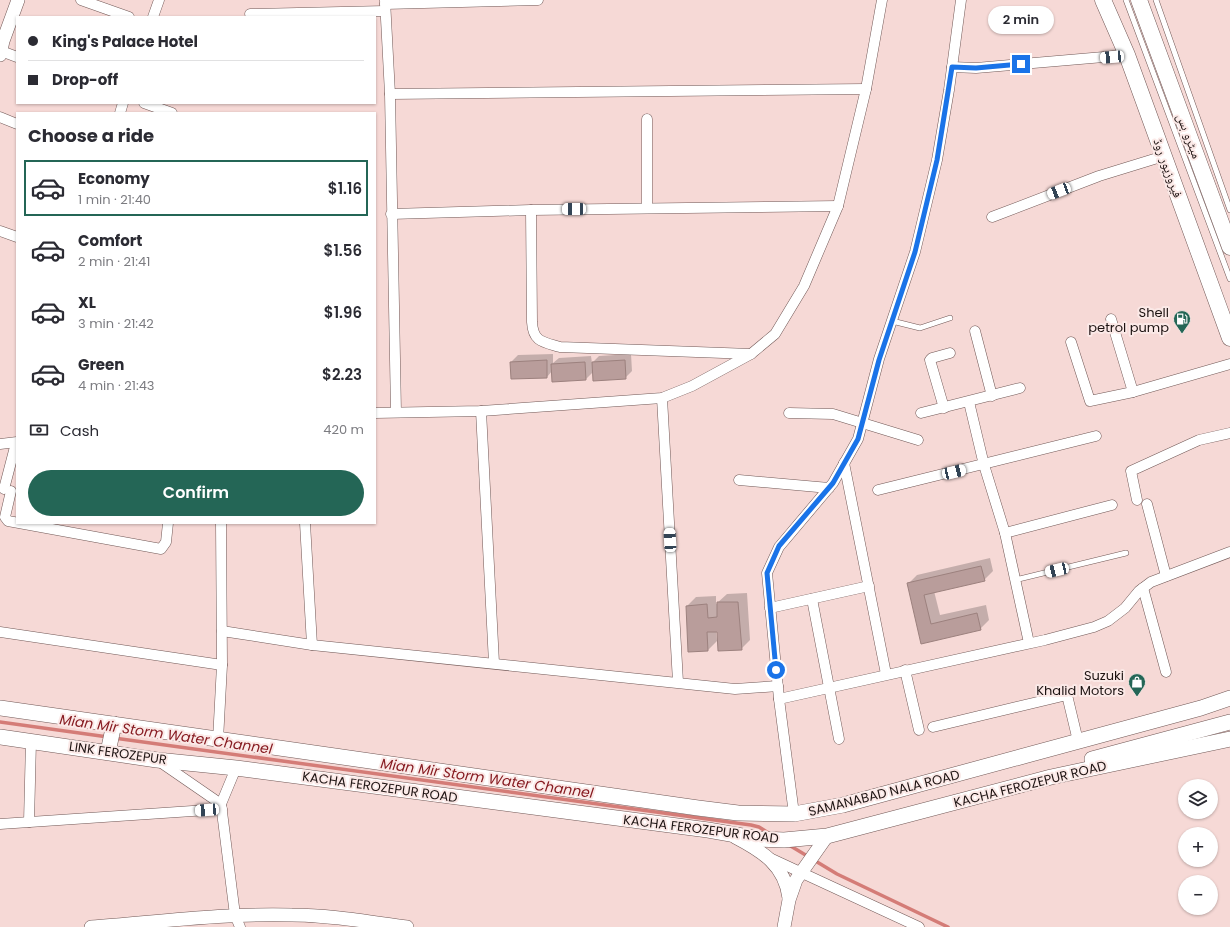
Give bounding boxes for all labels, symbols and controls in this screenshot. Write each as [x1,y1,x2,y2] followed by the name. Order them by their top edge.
[988,6,1054,34] callout: 2 min
[1003,10,1039,29] text: 2 min
[52,31,198,52] text: King's Palace Hotel
[1100,50,1124,64] car
[1012,55,1030,73] route end
[52,69,118,90] text: Drop-off
[1172,111,1206,161] street label: میٹرو بس
[28,123,154,148] text: Choose a ride
[1148,136,1188,200] street label: فیروزپور روڈ
[78,168,150,189] text: Economy
[30,170,66,206] icon: car
[328,178,362,199] text: $1.16
[1046,181,1072,201] car
[78,190,151,209] text: 1 min · 21:40
[562,203,586,215] car
[78,230,142,251] text: Comfort
[30,232,66,268] icon: car
[324,240,362,261] text: $1.56
[78,252,150,271] text: 2 min · 21:41
[78,292,96,313] text: XL
[30,294,66,330] icon: car
[324,302,362,323] text: $1.96
[1088,303,1169,337] place label: Shell petrol pump
[1172,309,1192,334] fuel station icon: Shell petrol pump
[78,314,154,333] text: 3 min · 21:42
[78,354,124,375] text: Green
[30,356,66,392] icon: car
[322,364,362,385] text: $2.23
[78,376,155,395] text: 4 min · 21:43
[28,419,50,441] icon: cash
[60,420,99,441] text: Cash
[323,420,364,439] text: 420 m
[941,463,967,481] car
[28,470,364,516] button: Confirm
[663,528,677,552] car
[1044,561,1070,579] car
[767,661,785,679] route start
[1036,666,1124,700] place label: Suzuki Khalid Motors
[1127,672,1147,697] shop icon: Suzuki Khalid Motors
[58,709,274,759] water label: Mian Mir Storm Water Channel
[68,737,168,769] street label: LINK FEROZEPUR
[379,753,595,803] water label: Mian Mir Storm Water Channel
[952,756,1108,812] street label: KACHA FEROZEPUR ROAD
[806,765,962,821] street label: SAMANABAD NALA ROAD
[301,767,459,807] street label: KACHA FEROZEPUR ROAD
[1178,779,1218,915] map controls
[1178,779,1218,819] button: layers
[195,803,219,817] car
[622,810,780,848] street label: KACHA FEROZEPUR ROAD
[1178,827,1218,867] button: +
[1178,875,1218,915] button: −

